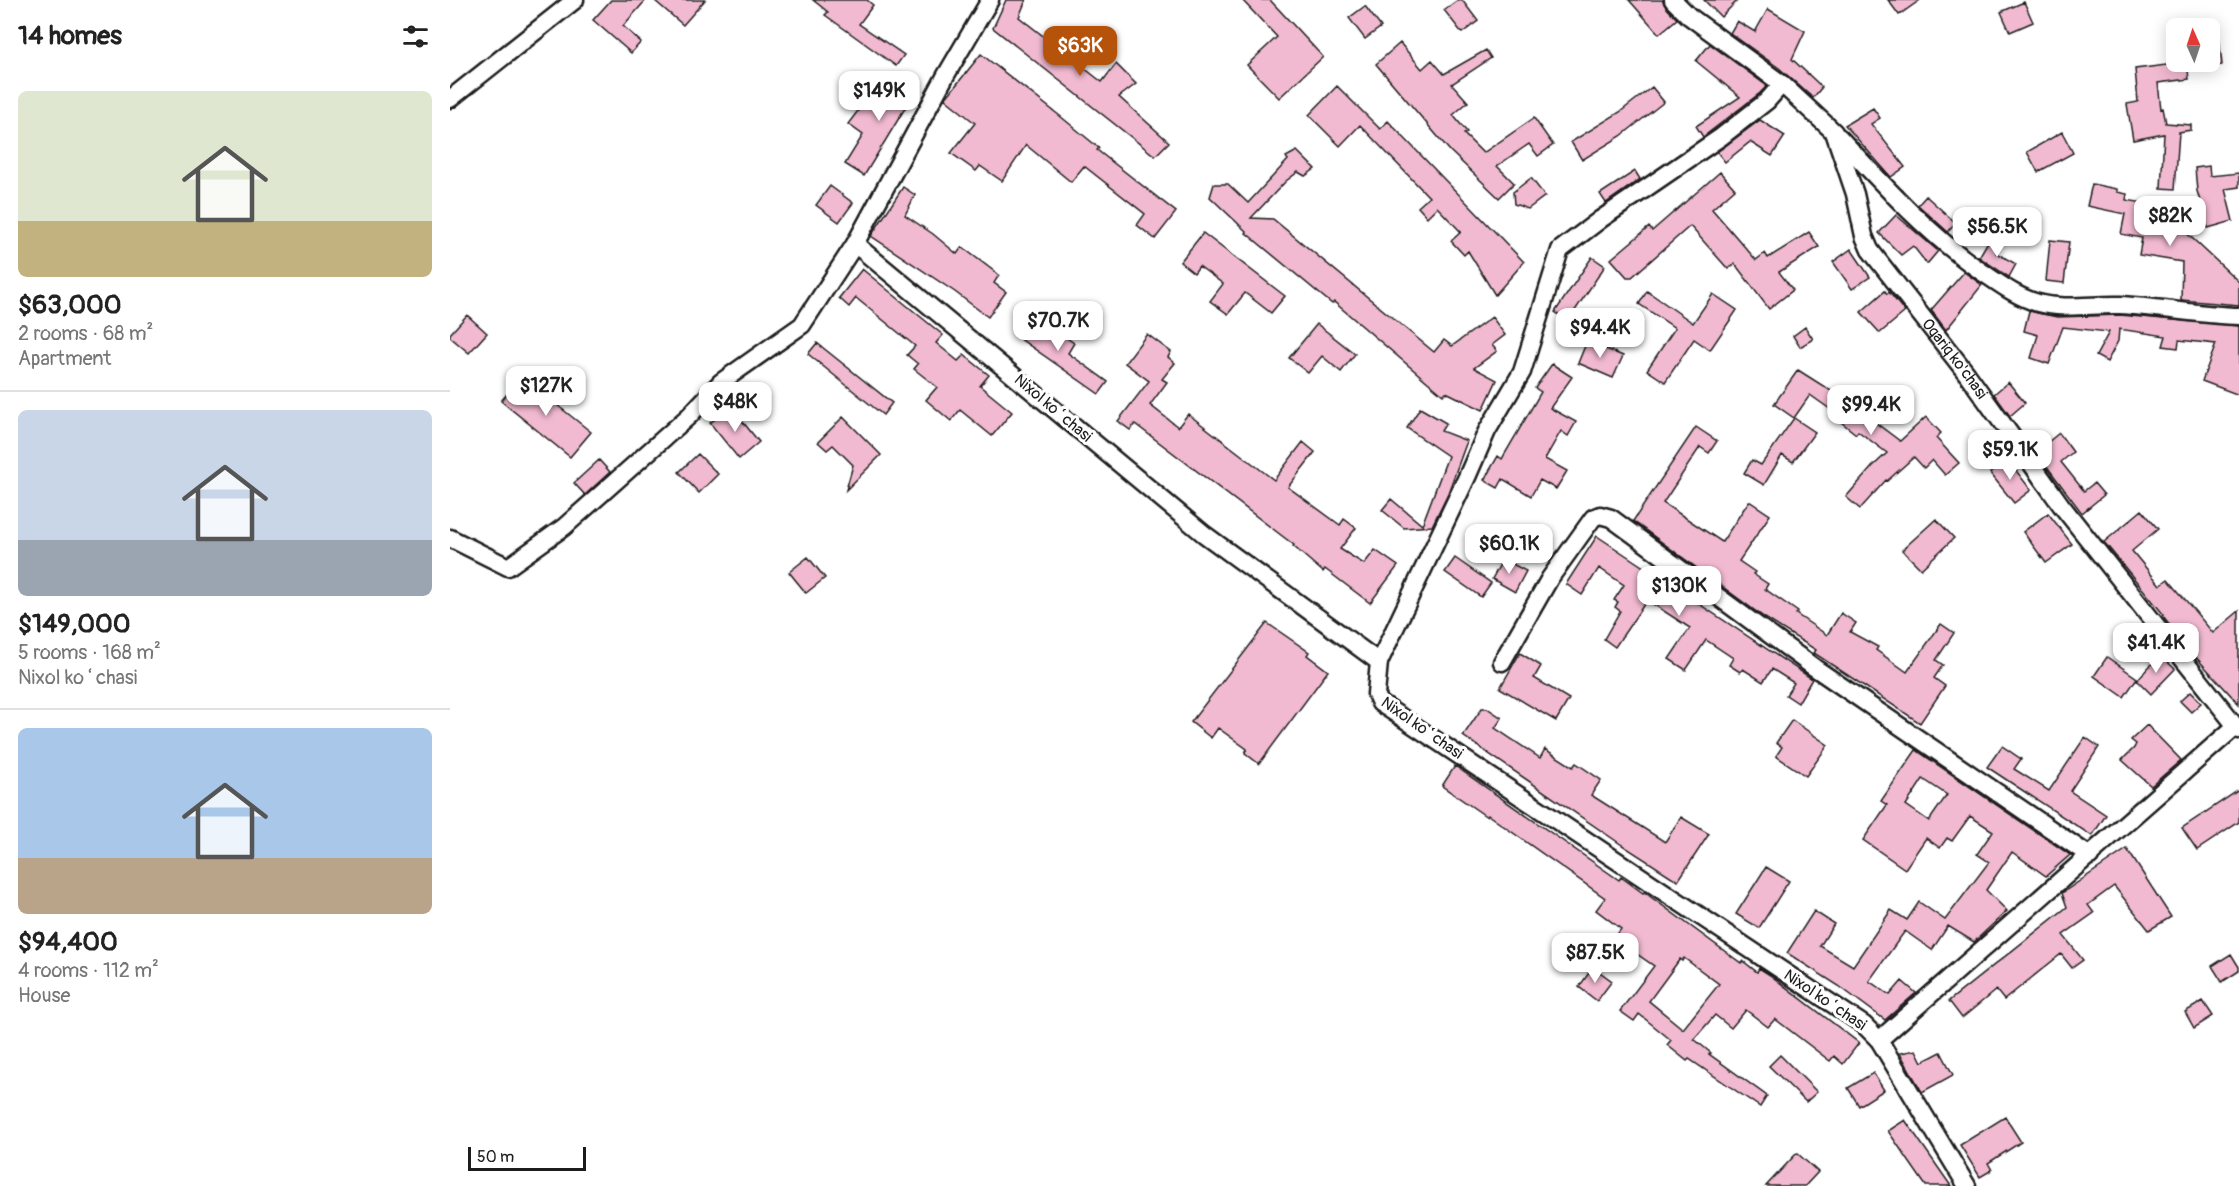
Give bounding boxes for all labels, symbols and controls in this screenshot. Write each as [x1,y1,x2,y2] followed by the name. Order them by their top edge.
[2166,18,2220,72] north arrow
[2166,18,2220,72] map controls
[18,20,122,52] text: 14 homes
[399,20,432,53] icon: filters
[1044,26,1116,77] pin: $63K
[1057,33,1103,58] text: $63K
[837,71,921,122] pin: $149K
[853,78,905,103] text: $149K
[171,130,279,238] icon: home
[2134,196,2206,247] pin: $82K
[2148,203,2192,228] text: $82K
[1948,207,2046,258] pin: $56.5K
[1967,214,2027,239] text: $56.5K
[18,289,122,321] text: $63,000
[1009,301,1107,352] pin: $70.7K
[1027,308,1089,333] text: $70.7K
[1551,308,1649,359] pin: $94.4K
[1917,314,1992,403] street label: Oqariq ko'chasi
[1570,315,1630,340] text: $94.4K
[18,321,153,346] text: 2 rooms · 68 m²
[18,346,111,371] text: Apartment
[504,366,588,417] pin: $127K
[1010,370,1096,446] street label: Nixol koʻchasi
[520,373,572,398] text: $127K
[699,382,771,433] pin: $48K
[1822,385,1920,436] pin: $99.4K
[713,389,757,414] text: $48K
[1841,392,1901,417] text: $99.4K
[1961,430,2059,481] pin: $59.1K
[1982,437,2038,462] text: $59.1K
[171,449,279,557] icon: home
[1460,524,1558,575] pin: $60.1K
[1479,531,1539,556] text: $60.1K
[1637,566,1721,617] pin: $130K
[1651,573,1707,598] text: $130K
[18,608,131,640] text: $149,000
[2107,623,2205,674] pin: $41.4K
[2127,630,2185,655] text: $41.4K
[18,640,161,665] text: 5 rooms · 168 m²
[18,665,137,690] text: Nixol koʻchasi
[1377,692,1467,764] street label: Nixol koʻchasi
[171,767,279,875] icon: home
[18,926,118,958] text: $94,400
[1546,933,1644,984] pin: $87.5K
[1566,940,1624,965] text: $87.5K
[18,958,159,983] text: 4 rooms · 112 m²
[1780,965,1870,1035] street label: Nixol koʻchasi
[18,983,70,1008] text: House
[468,1144,586,1172] scale bar
[477,1147,514,1167] text: 50 m

